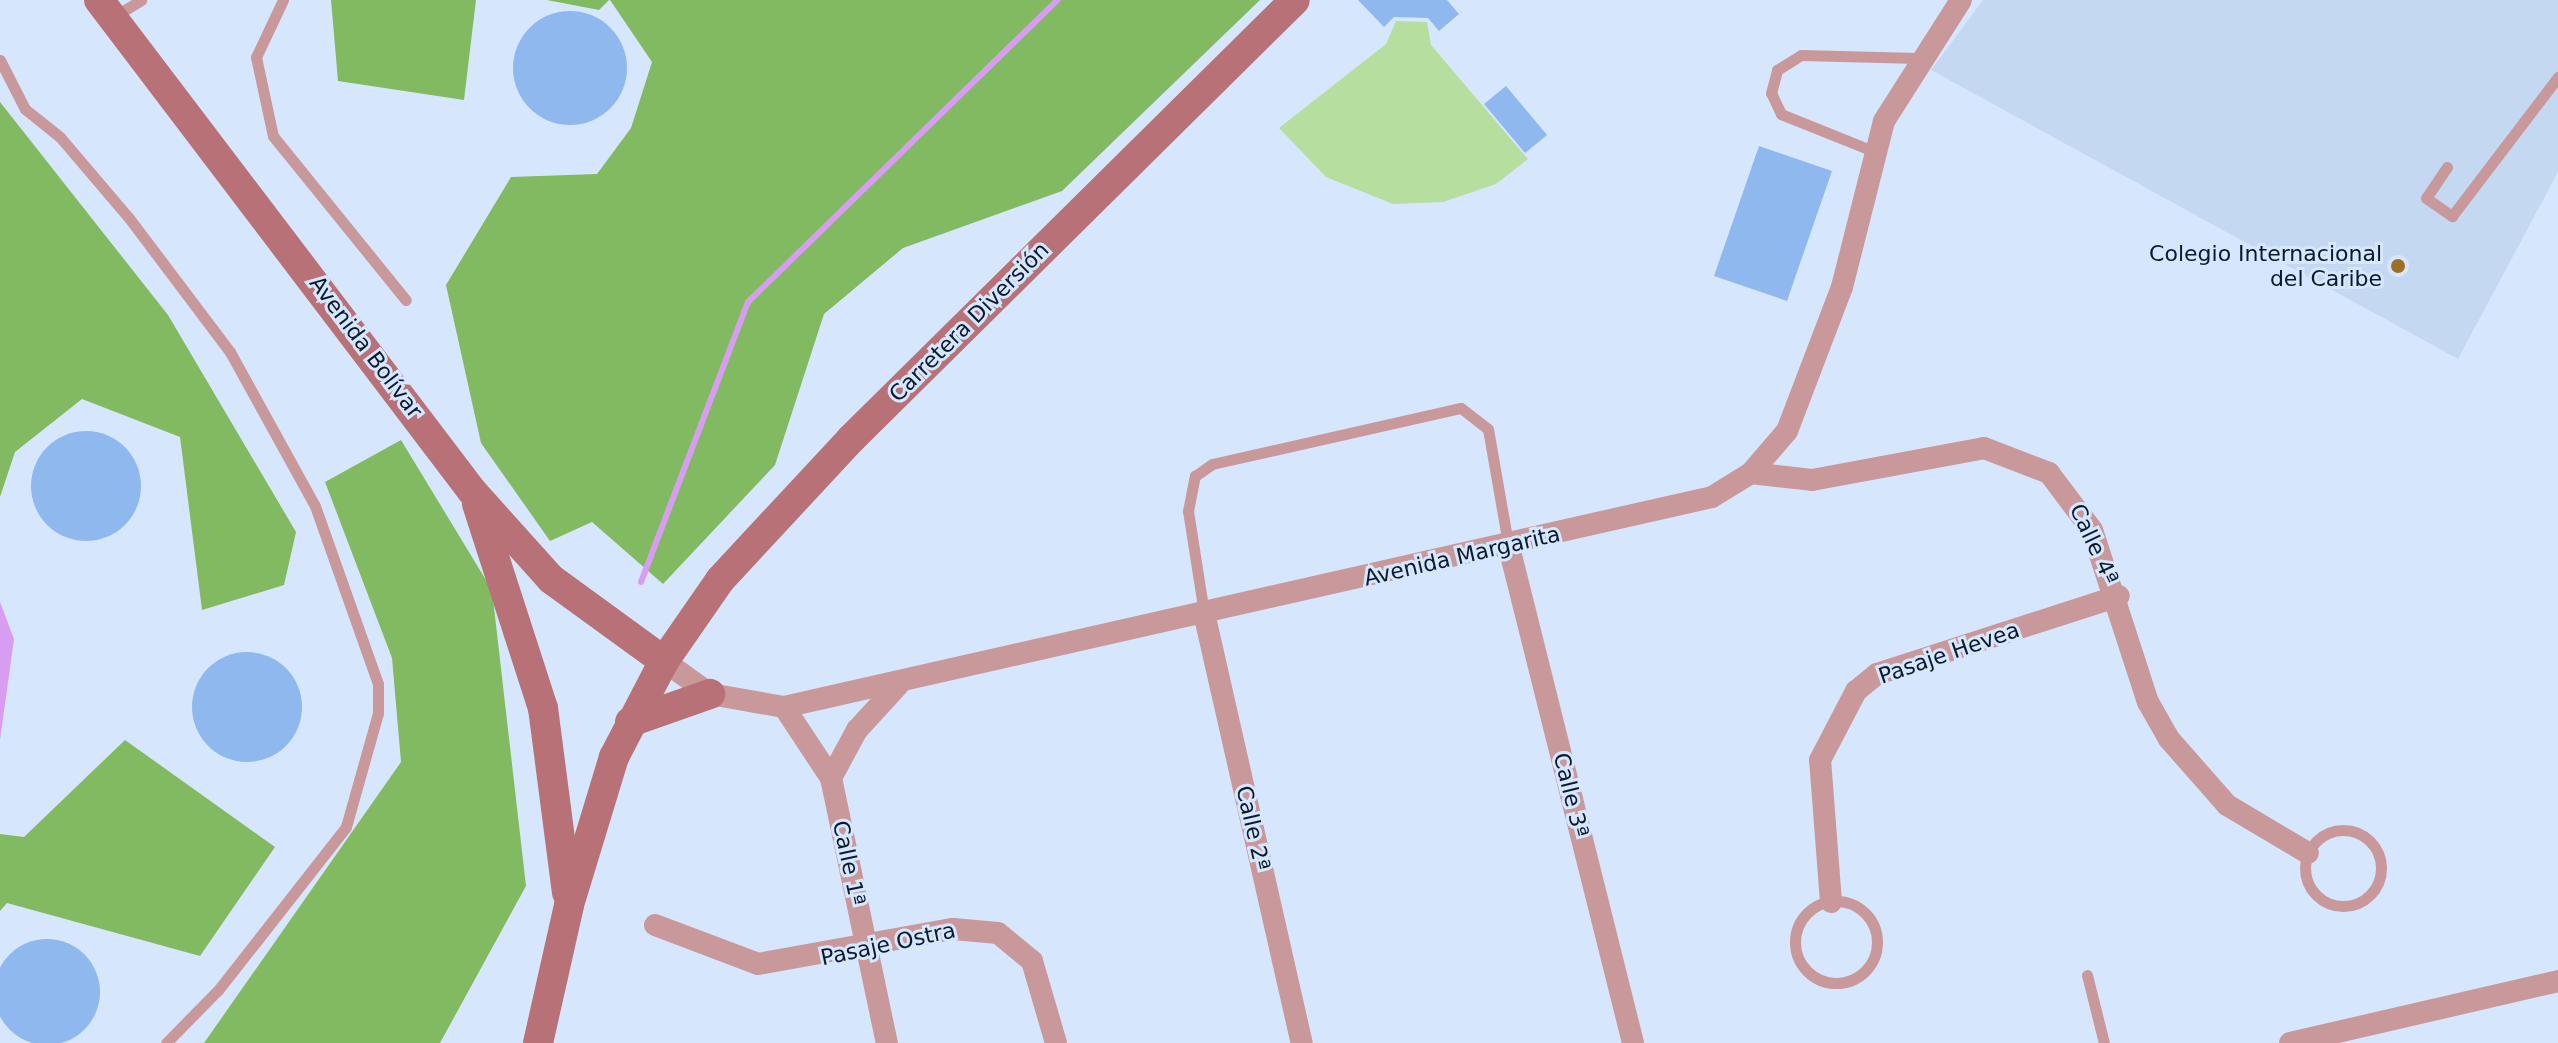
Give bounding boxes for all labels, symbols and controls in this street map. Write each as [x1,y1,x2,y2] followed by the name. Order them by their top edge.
[884,237,1054,407] street label: Carretera Diversión
[2149,240,2382,292] place label: Colegio Internacional del Caribe
[2389,257,2407,275] marker: Colegio Internacional del Caribe
[304,271,428,423] street label: Avenida Bolívar
[2064,499,2124,589] street label: Calle 4ª
[1361,521,1563,591] street label: Avenida Margarita
[1875,617,2023,689] street label: Pasaje Hevea
[1548,750,1594,840] street label: Calle 3ª
[1230,783,1276,873] street label: Calle 2ª
[827,818,871,908] street label: Calle 1ª
[818,917,958,971] street label: Pasaje Ostra

